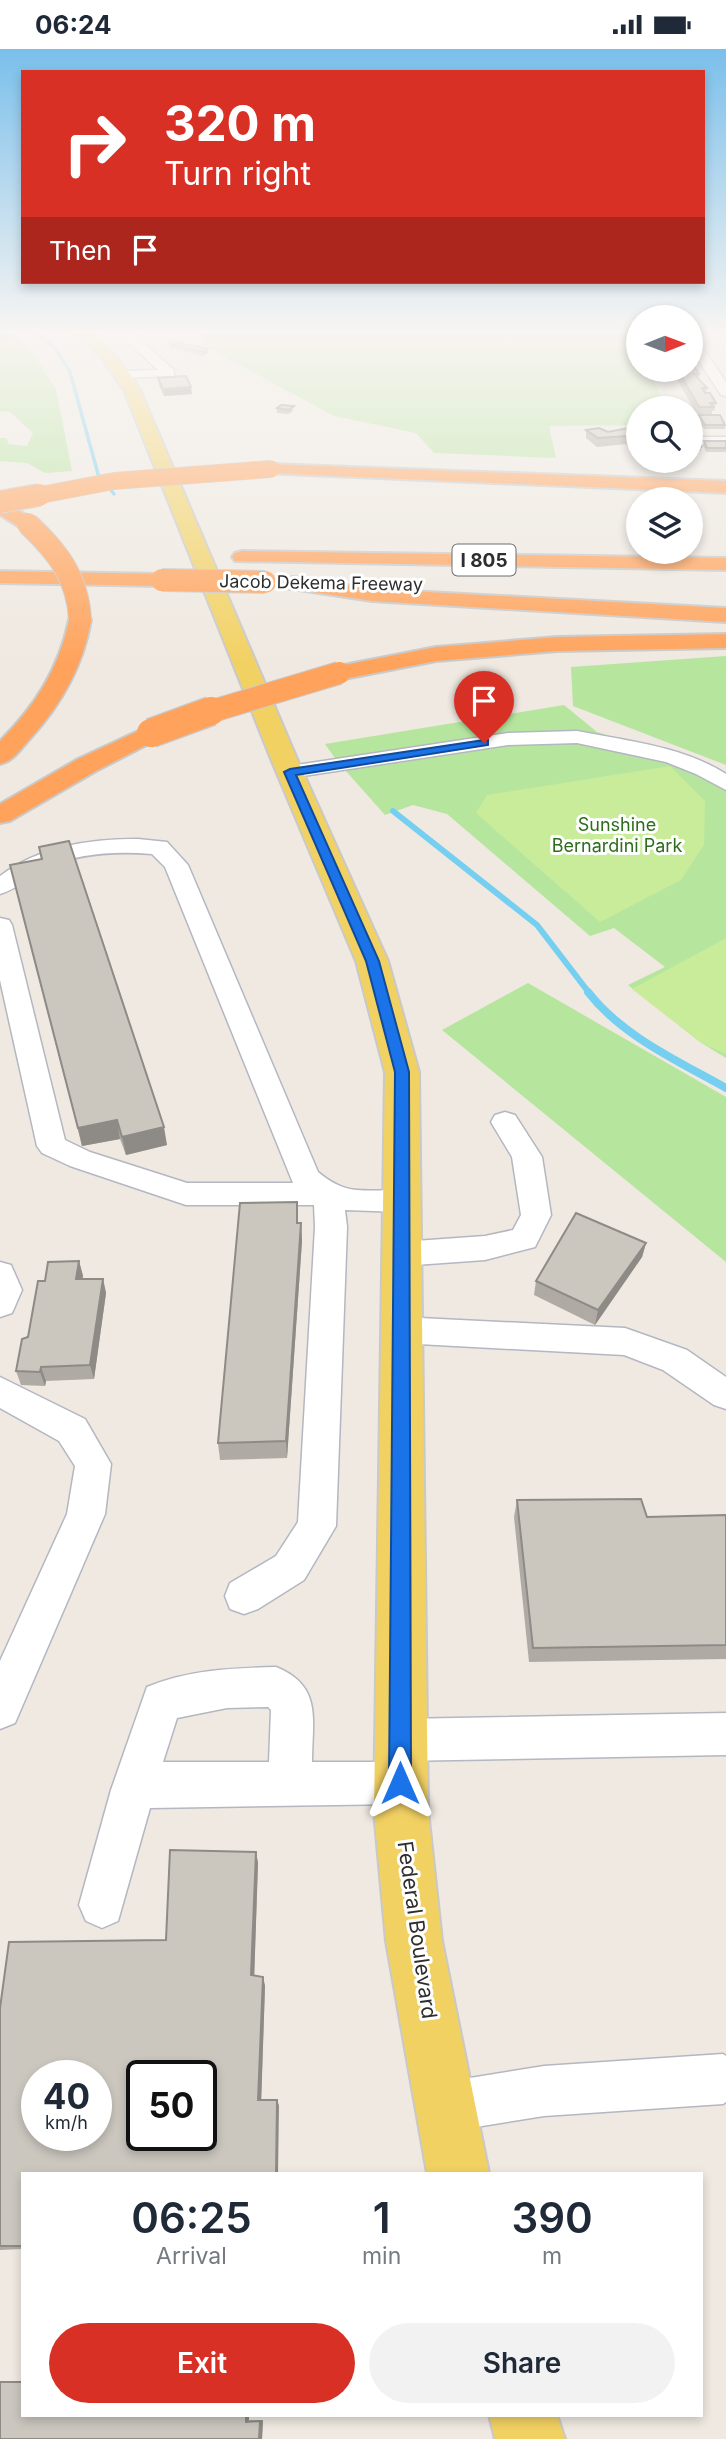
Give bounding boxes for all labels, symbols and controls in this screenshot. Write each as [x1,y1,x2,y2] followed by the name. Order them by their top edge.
[35,9,112,40] text: 06:24
[164,94,316,153] text: 320 m
[49,98,140,189] icon: right
[164,154,311,193] text: Turn right
[126,231,164,269] icon: arrive
[49,235,112,266] text: Then
[626,305,704,381] north arrow
[626,305,703,564] map controls
[626,396,703,473] button: search
[626,487,703,564] button: layers
[452,545,516,575] road number: I 805
[219,570,423,595] street label: Jacob Dekema Freeway
[454,671,514,743] pin
[465,682,503,720] icon: arrive
[552,814,682,856] park label: Sunshine Bernardini Park
[363,1746,437,1820] position arrow
[393,1839,442,2020] street label: Federal Boulevard
[126,2060,217,2151] speed limit sign: 50
[43,2075,90,2117] text: 40
[45,2112,88,2133] text: km/h
[131,2192,252,2243] text: 06:25
[373,2192,390,2243] text: 1
[511,2192,593,2243] text: 390
[156,2242,227,2270] text: Arrival
[362,2242,401,2270] text: min
[542,2242,562,2270] text: m
[49,2323,355,2403] button: Exit
[369,2323,675,2403] button: Share

